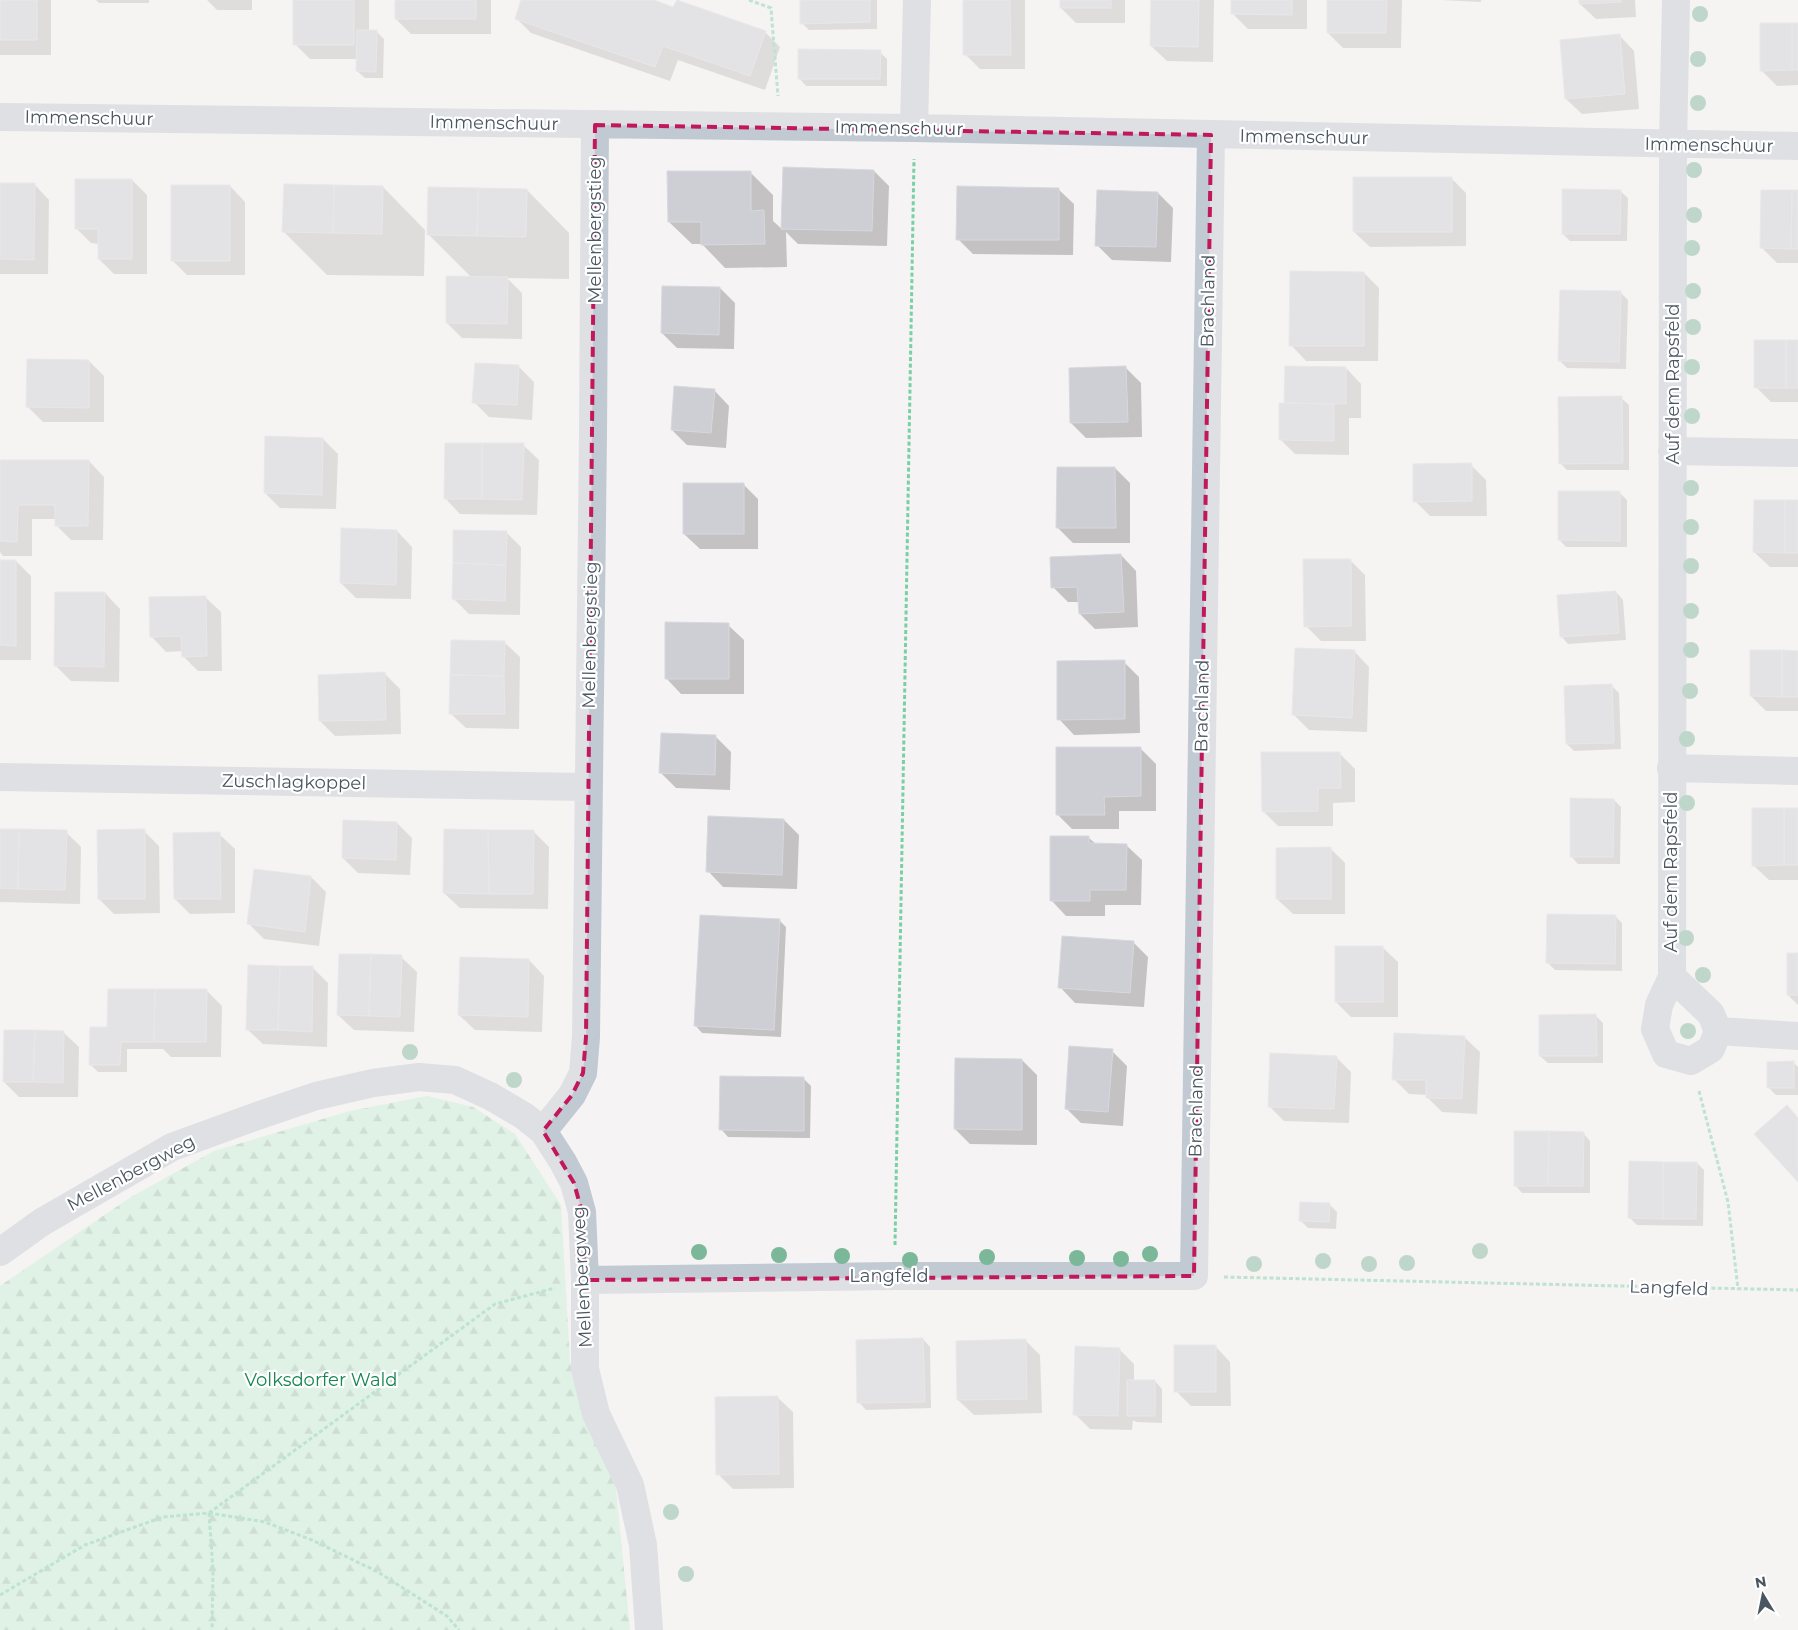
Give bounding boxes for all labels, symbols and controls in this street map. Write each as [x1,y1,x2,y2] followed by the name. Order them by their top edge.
[24,106,154,130] street label: Immenschuur
[429,111,559,135] street label: Immenschuur
[834,116,964,140] street label: Immenschuur
[1239,125,1369,149] street label: Immenschuur
[1644,133,1774,157] street label: Immenschuur
[584,156,606,304] street label: Mellenbergstieg
[1196,254,1220,348] street label: Brachland
[1662,304,1684,464] street label: Auf dem Rapsfeld
[578,561,602,709] street label: Mellenbergstieg
[1190,659,1214,753] street label: Brachland
[222,770,366,794] street label: Zuschlagkoppel
[1660,792,1682,952] street label: Auf dem Rapsfeld
[1184,1064,1208,1158] street label: Brachland
[63,1130,199,1216] street label: Mellenbergweg
[567,1206,597,1348] street label: Mellenbergweg
[849,1265,929,1287] street label: Langfeld
[1629,1276,1709,1300] street label: Langfeld
[244,1369,398,1391] park label: Volksdorfer Wald
[1738,1570,1788,1620] north arrow
[1754,1572,1768,1592] text: N

